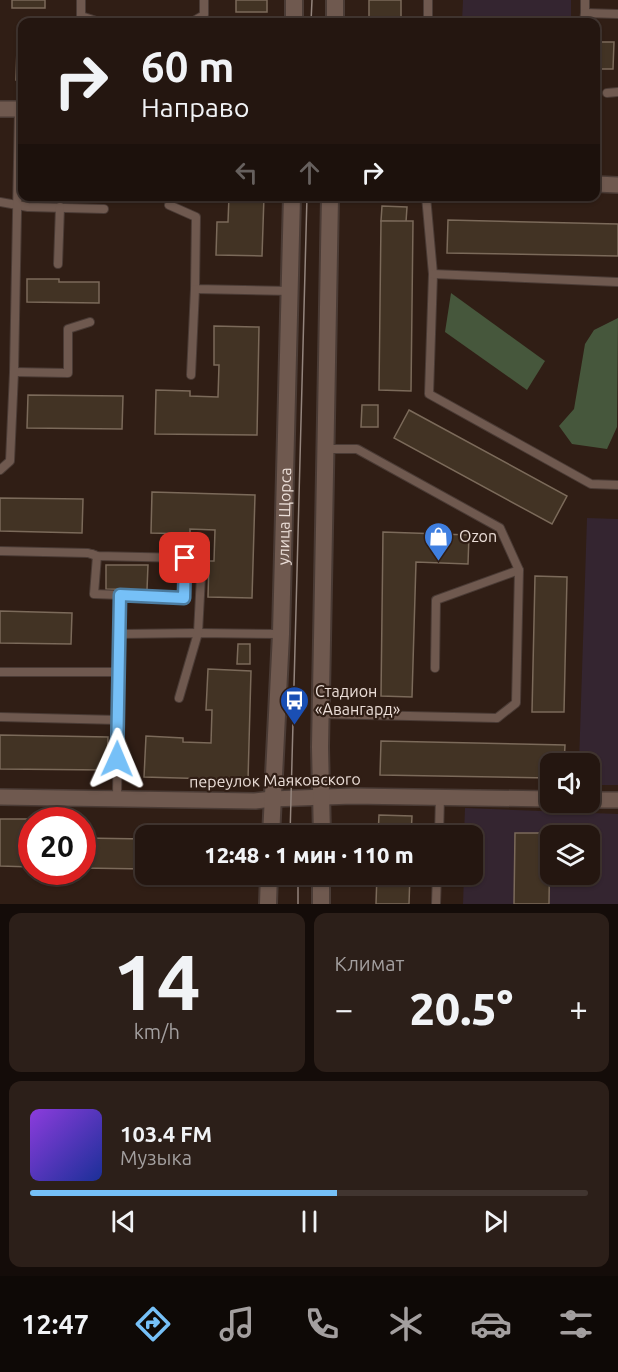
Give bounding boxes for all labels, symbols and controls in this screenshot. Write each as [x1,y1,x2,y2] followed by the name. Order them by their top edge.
[42,42,120,120] icon: right
[141,43,235,90] text: 60 m
[141,92,250,122] text: Направо
[230,156,263,189] icon: left
[293,156,326,189] icon: ahead
[356,156,389,189] icon: right
[274,467,294,565] street label: улица Щорса
[422,520,454,562] shop icon: Ozon
[459,527,497,545] place label: Ozon
[159,532,210,583] pin
[168,541,201,574] icon: arrive
[315,682,400,718] place label: Стадион «Авангард»
[278,684,310,726] bus stop icon: Стадион «Авангард»
[85,727,149,791] position arrow
[540,753,600,885] map controls
[540,753,600,813] button: sound
[189,770,361,790] street label: переулок Маяковского
[18,807,96,885] speed limit sign: 20
[540,825,600,885] button: layers
[204,842,414,867] text: 12:48 · 1 мин · 110 m
[113,937,201,1025] text: 14
[335,952,404,975] text: Климат
[409,983,513,1034] text: 20.5°
[335,990,353,1027] text: −
[569,990,588,1027] text: +
[134,1020,180,1043] text: km/h
[120,1121,212,1146] text: 103.4 FM
[120,1146,192,1169] text: Музыка
[107,1205,140,1238] icon: previous
[293,1205,326,1238] icon: pause
[479,1205,512,1238] icon: next
[132,1303,174,1345] icon: directions
[216,1303,258,1345] icon: music
[301,1303,343,1345] icon: phone
[385,1303,427,1345] icon: climate
[470,1303,512,1345] icon: car
[555,1303,597,1345] icon: filters
[21,1309,89,1339] text: 12:47

